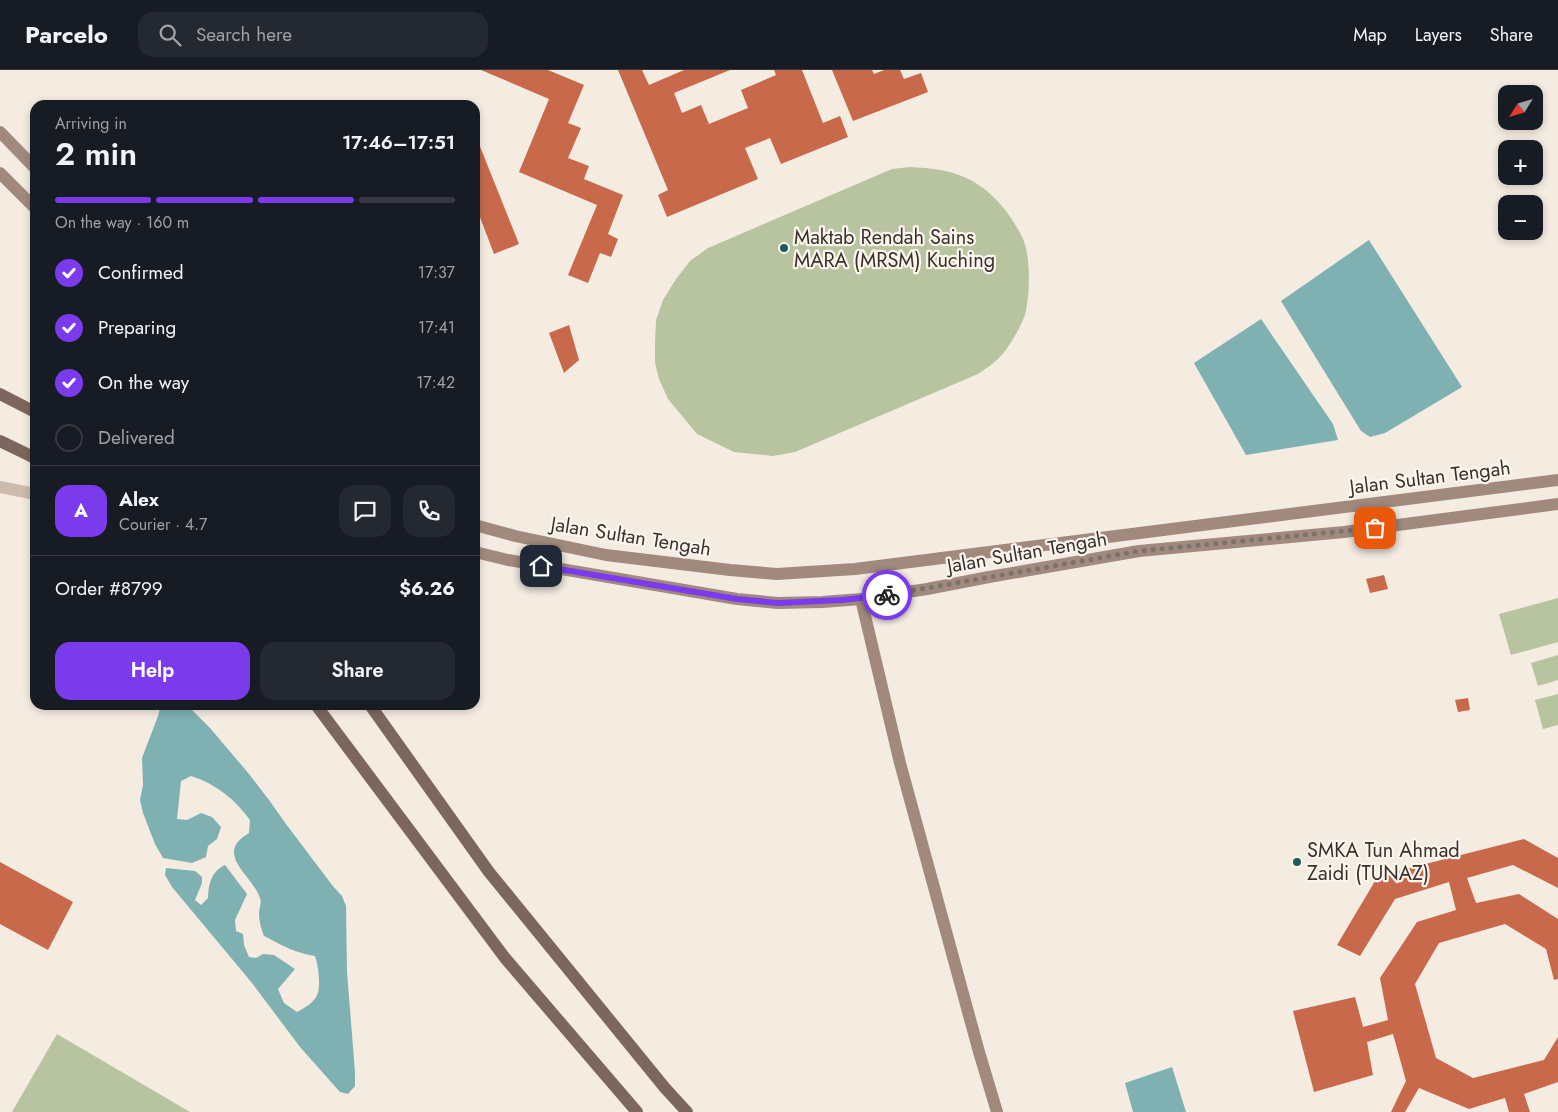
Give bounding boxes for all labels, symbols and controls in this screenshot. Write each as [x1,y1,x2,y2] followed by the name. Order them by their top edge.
[138,12,488,57] search box
[25,17,108,52] text: Parcelo
[156,21,184,49] icon: search
[196,21,292,48] text: Search here
[1353,22,1387,48] text: Map
[1415,22,1462,48] text: Layers
[1490,22,1533,48] text: Share
[1498,85,1542,130] north arrow
[1498,85,1543,240] map controls
[55,112,127,135] text: Arriving in
[342,129,455,156] text: 17:46–17:51
[55,131,137,177] text: 2 min
[1498,140,1543,185] button: +
[1498,195,1543,240] button: −
[55,211,189,234] text: On the way · 160 m
[794,223,995,275] place label: Maktab Rendah Sains MARA (MRSM) Kuching
[778,242,790,254] marker: Maktab Rendah Sains MARA (MRSM) Kuching
[55,259,83,287] icon: check
[98,259,184,286] text: Confirmed
[418,261,455,284] text: 17:37
[55,314,83,342] icon: check
[98,314,176,341] text: Preparing
[418,316,455,339] text: 17:41
[55,369,83,397] icon: check
[98,369,189,396] text: On the way
[416,371,455,394] text: 17:42
[98,424,175,451] text: Delivered
[1345,453,1512,502] street label: Jalan Sultan Tengah
[339,485,391,537] button: chat
[403,485,455,537] button: phone
[119,486,159,513] text: Alex
[74,497,88,524] text: A
[1354,507,1396,549] pin
[546,509,713,563] street label: Jalan Sultan Tengah
[119,513,207,536] text: Courier · 4.7
[1361,514,1389,542] icon: bag
[942,524,1109,581] street label: Jalan Sultan Tengah
[520,545,562,587] pin
[527,552,555,580] icon: home
[862,570,912,620] courier
[55,575,163,602] text: Order #8799
[399,575,455,602] text: $6.26
[873,581,901,609] icon: bike
[55,642,250,700] button: Help
[260,642,455,700] button: Share
[1307,836,1460,888] place label: SMKA Tun Ahmad Zaidi (TUNAZ)
[1291,856,1303,868] marker: SMKA Tun Ahmad Zaidi (TUNAZ)

